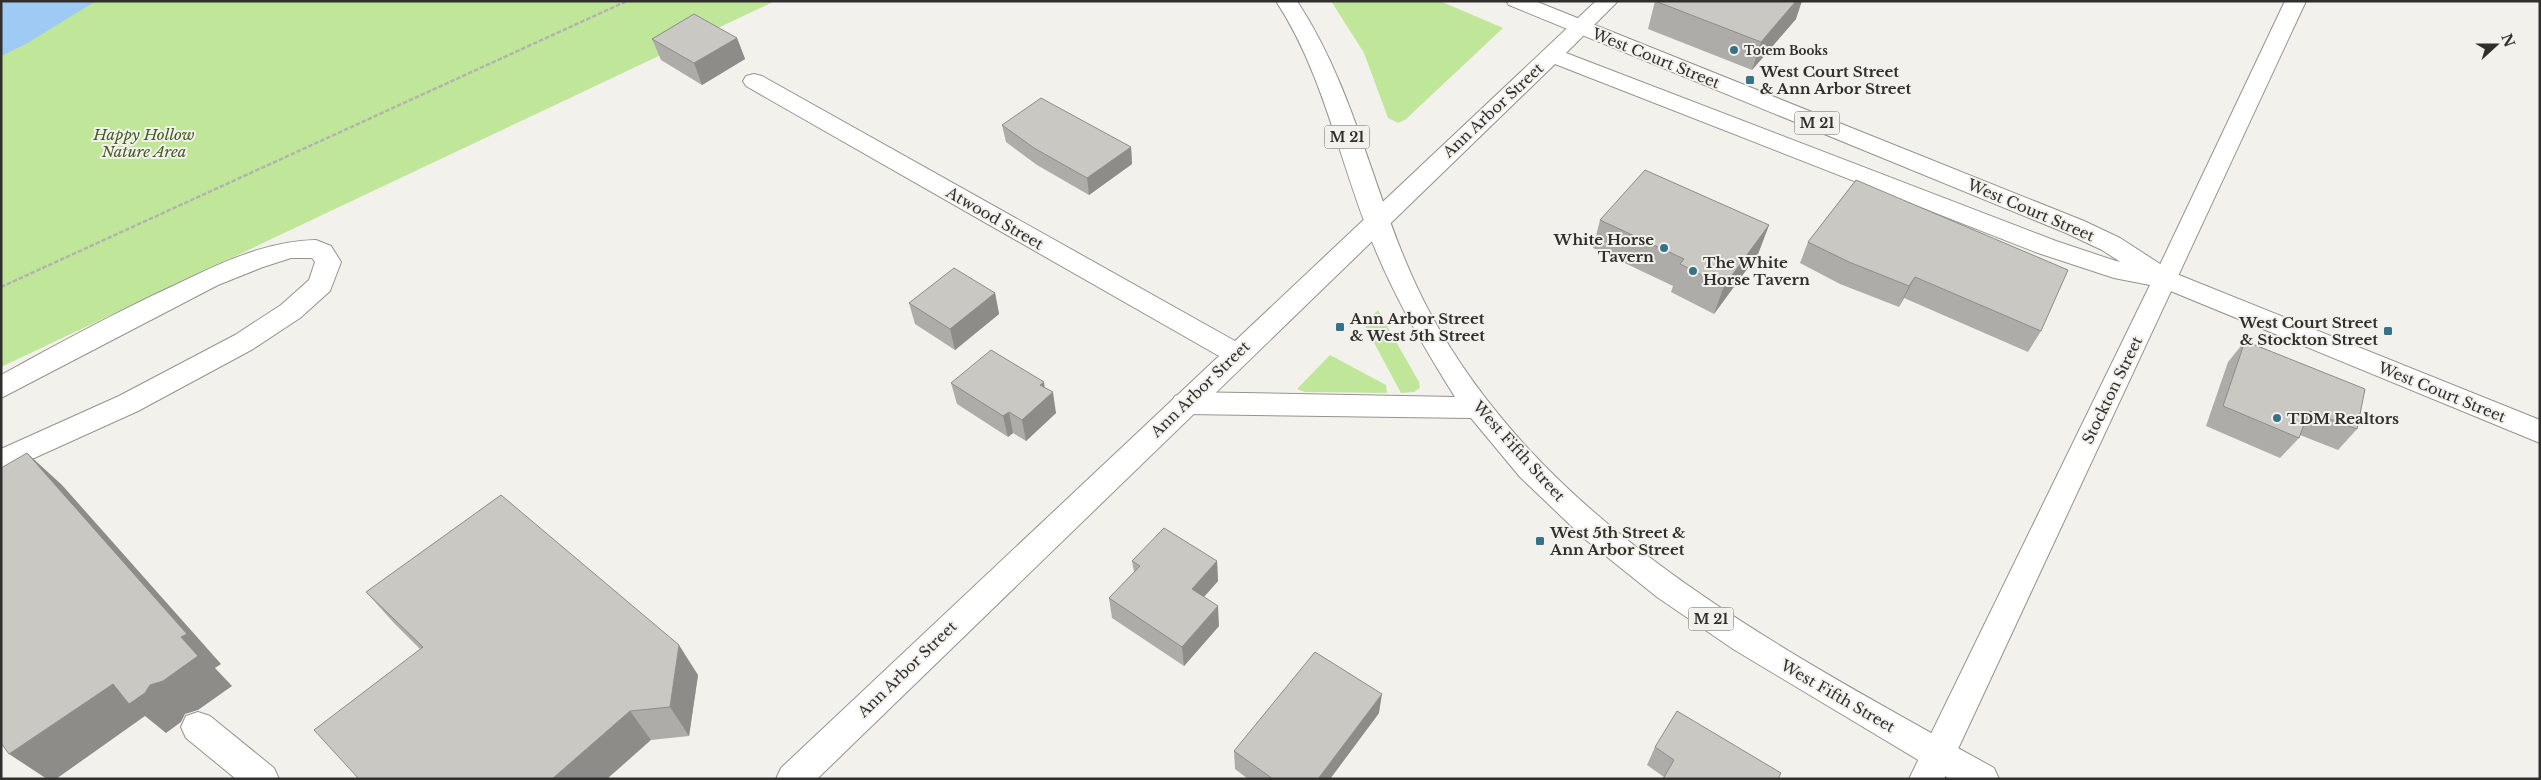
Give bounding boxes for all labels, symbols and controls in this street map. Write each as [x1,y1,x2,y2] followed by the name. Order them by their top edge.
[2471,20,2521,70] north arrow
[1588,23,1723,92] street label: West Court Street
[2497,31,2519,50] text: N
[1744,43,1828,58] place label: Totem Books
[1728,44,1740,56] marker: Totem Books
[1438,58,1547,162] street label: Ann Arbor Street
[1759,62,1911,98] place label: West Court Street & Ann Arbor Street
[1744,74,1756,86] marker: West Court Street & Ann Arbor Street
[1794,112,1840,134] road number: M 21
[92,125,195,161] park label: Happy Hollow Nature Area
[1324,125,1370,148] road number: M 21
[1964,174,2098,245] street label: West Court Street
[942,182,1047,254] street label: Atwood Street
[1553,230,1654,266] place label: White Horse Tavern
[1658,242,1670,254] marker: White Horse Tavern
[1703,253,1810,289] place label: The White Horse Tavern
[1687,265,1699,277] marker: The White Horse Tavern
[1349,309,1485,345] place label: Ann Arbor Street & West 5th Street
[2238,313,2378,349] place label: West Court Street & Stockton Street
[1334,321,1346,333] marker: Ann Arbor Street & West 5th Street
[2382,325,2394,337] marker: West Court Street & Stockton Street
[2078,333,2146,447] street label: Stockton Street
[1146,337,1254,442] street label: Ann Arbor Street
[2374,357,2509,426] street label: West Court Street
[1468,396,1569,505] street label: West Fifth Street
[2287,409,2399,428] place label: TDM Realtors
[2271,412,2283,424] marker: TDM Realtors
[1549,523,1686,559] place label: West 5th Street & Ann Arbor Street
[1534,535,1546,547] marker: West 5th Street & Ann Arbor Street
[1688,608,1734,630] road number: M 21
[853,617,961,722] street label: Ann Arbor Street
[1777,655,1899,737] street label: West Fifth Street

